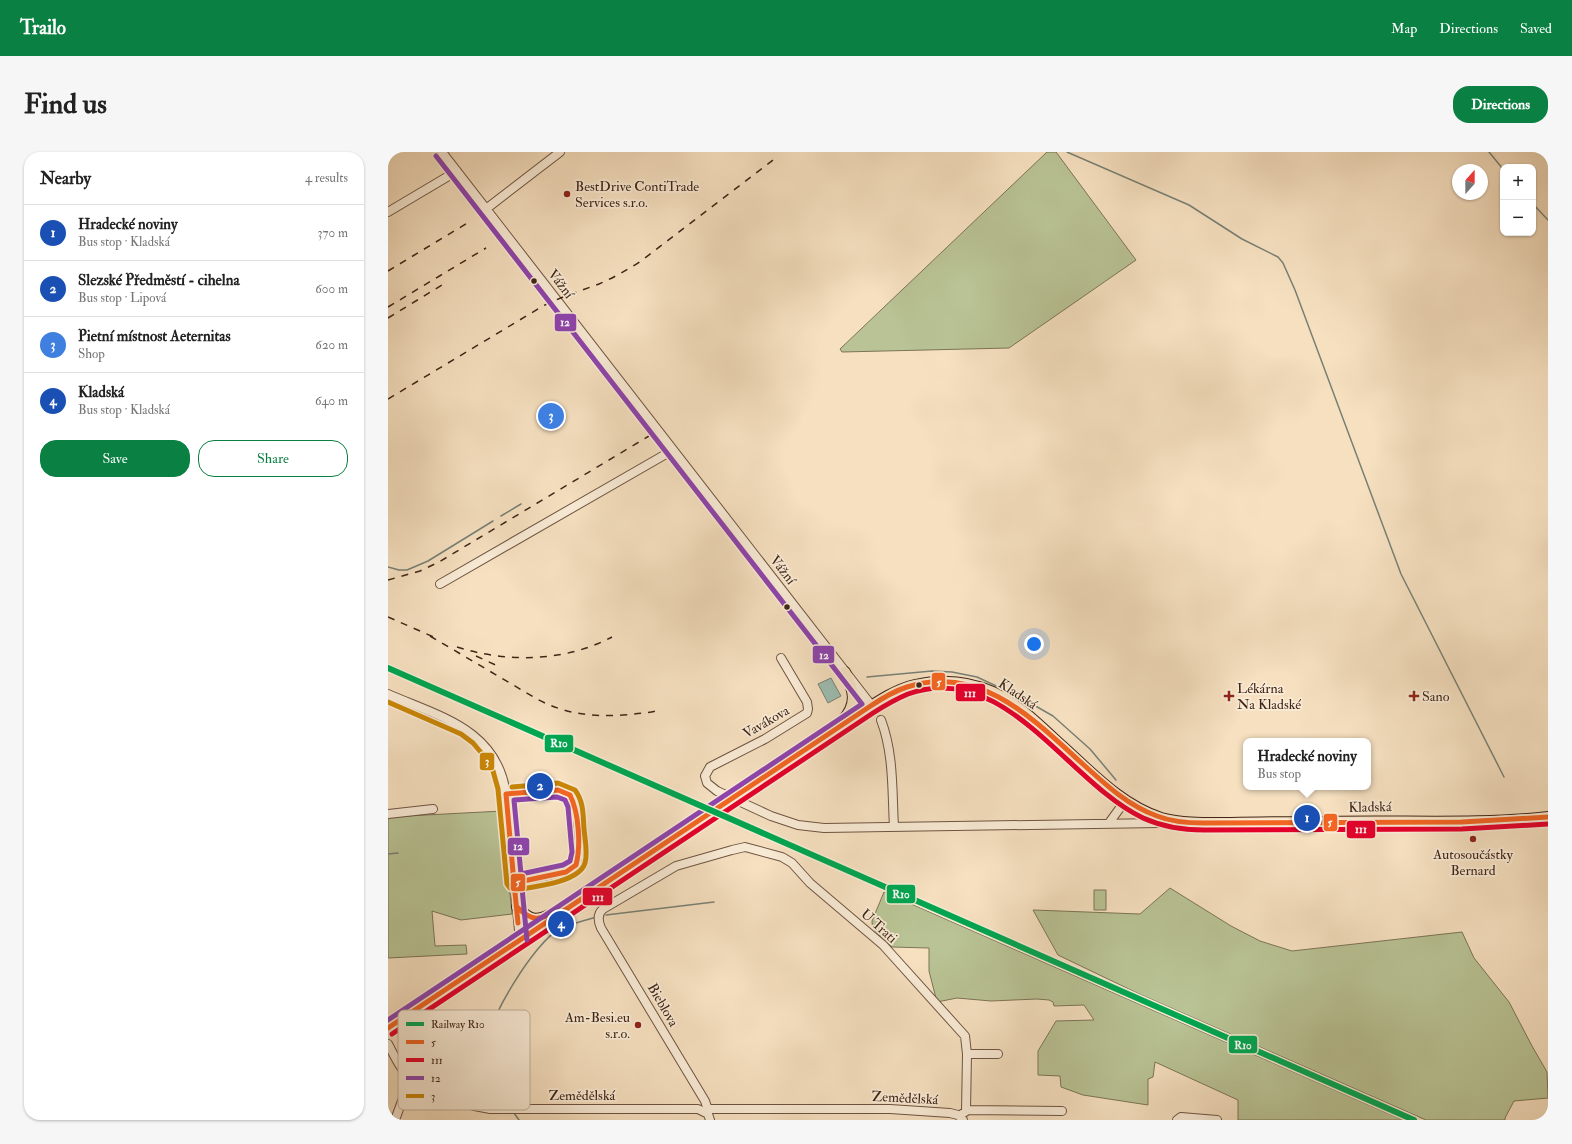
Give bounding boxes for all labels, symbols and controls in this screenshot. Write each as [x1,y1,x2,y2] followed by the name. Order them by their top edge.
[20,16,66,40] text: Trailo
[1391,20,1417,37] text: Map
[1439,20,1498,37] text: Directions
[1520,20,1552,37] text: Saved
[1453,86,1548,123] button: Directions
[24,87,107,122] text: Find us
[1452,164,1488,200] north arrow
[1500,164,1536,236] map controls
[1500,164,1536,200] button: +
[40,168,91,189] text: Nearby
[305,170,348,186] text: 4 results
[575,178,699,211] place label: BestDrive ContiTrade Services s.r.o.
[562,189,572,199] marker: BestDrive ContiTrade Services s.r.o.
[1500,200,1536,236] button: −
[78,215,178,234] text: Hradecké noviny
[51,225,55,241] text: 1
[318,225,348,241] text: 370 m
[78,234,170,250] text: Bus stop · Kladská
[544,266,578,303] street label: Vážní
[78,271,240,290] text: Slezské Předměstí - cihelna
[529,276,539,286] unlabelled marker
[50,281,56,297] text: 2
[315,281,348,297] text: 600 m
[78,290,166,306] text: Bus stop · Lipová
[554,313,577,332] line badge: 12
[560,316,570,329] text: 12
[78,327,231,346] text: Pietní místnost Aeternitas
[51,337,56,353] text: 3
[315,337,348,353] text: 620 m
[78,346,105,362] text: Shop
[78,383,124,402] text: Kladská
[49,393,57,409] text: 4
[315,393,348,409] text: 640 m
[538,401,564,431] pin: 3
[78,402,170,418] text: Bus stop · Kladská
[40,440,190,477] button: Save
[198,440,348,477] button: Share
[766,552,800,589] street label: Vážní
[782,602,792,612] unlabelled marker
[1024,634,1044,654] your location
[812,645,835,664] line badge: 12
[819,649,829,662] text: 12
[931,672,946,691] line badge: 5
[995,675,1041,713] street label: Kladská
[937,676,942,689] text: 5
[914,680,924,690] unlabelled marker
[1237,680,1301,713] place label: Lékárna Na Kladské
[955,683,986,702] line badge: 111
[964,687,976,700] text: 111
[1422,688,1450,705] place label: Sano
[1224,691,1234,701] marker: Lékárna Na Kladské
[1409,691,1419,701] marker: Sano
[740,702,792,742] street label: Vavákova
[544,734,574,753] line badge: R10
[550,737,568,750] text: R10
[1243,738,1371,790] popup
[1257,747,1357,766] text: Hradecké noviny
[479,752,495,771] line badge: 3
[485,755,489,768] text: 3
[1257,766,1301,782] text: Bus stop
[527,771,553,801] pin: 2
[1348,798,1392,816] street label: Kladská
[1294,803,1320,833] pin: 1
[1323,813,1338,832] line badge: 5
[1328,816,1333,829] text: 5
[1346,820,1376,839] line badge: 111
[1355,823,1367,836] text: 111
[1468,834,1478,844] marker: Autosoučástky Bernard
[507,837,530,856] line badge: 12
[513,840,523,853] text: 12
[1432,846,1514,879] place label: Autosoučástky Bernard
[510,873,526,892] line badge: 5
[516,876,521,889] text: 5
[886,884,916,904] line badge: R10
[582,887,613,906] line badge: 111
[892,888,910,901] text: R10
[592,891,604,904] text: 111
[857,905,901,947] street label: U Trati
[548,909,574,939] pin: 4
[644,980,682,1030] street label: Bieblova
[564,1009,630,1042] place label: Am-Besi.eu s.r.o.
[398,1010,530,1110] legend
[431,1018,485,1032] text: Railway R10
[633,1020,643,1030] marker: Am-Besi.eu s.r.o.
[1228,1035,1258,1054] line badge: R10
[431,1036,436,1049] text: 5
[1234,1039,1252,1052] text: R10
[431,1054,443,1067] text: 111
[431,1072,441,1085] text: 12
[549,1087,615,1104] street label: Zemědělská
[871,1088,939,1108] street label: Zemědělská
[431,1090,435,1103] text: 3

